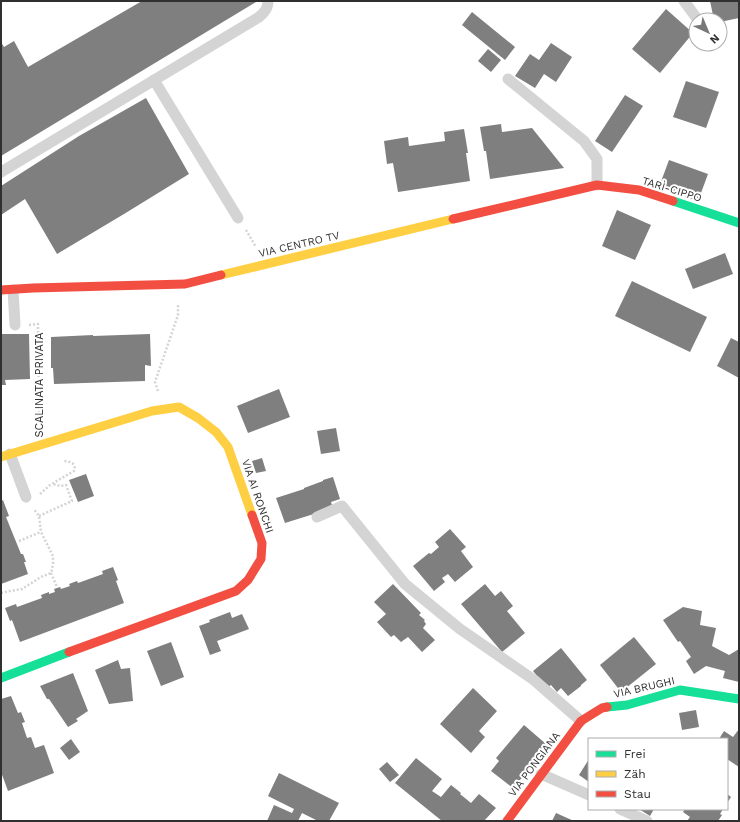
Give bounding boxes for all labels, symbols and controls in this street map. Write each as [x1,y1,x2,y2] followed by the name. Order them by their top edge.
[688,12,728,52] north arrow
[707,31,722,46] text: N
[641,173,703,205] street label: TARÌ-CIPPO
[257,229,341,260] street label: VIA CENTRO TV
[33,332,46,438] street label: SCALINATA PRIVATA
[239,458,276,535] street label: VIA AI RONCHI
[612,674,676,701] street label: VIA BRUGHI
[506,729,563,799] street label: VIA PONGIANA
[588,738,728,810] legend
[624,747,646,761] text: Frei
[624,767,646,781] text: Zäh
[624,787,651,801] text: Stau

